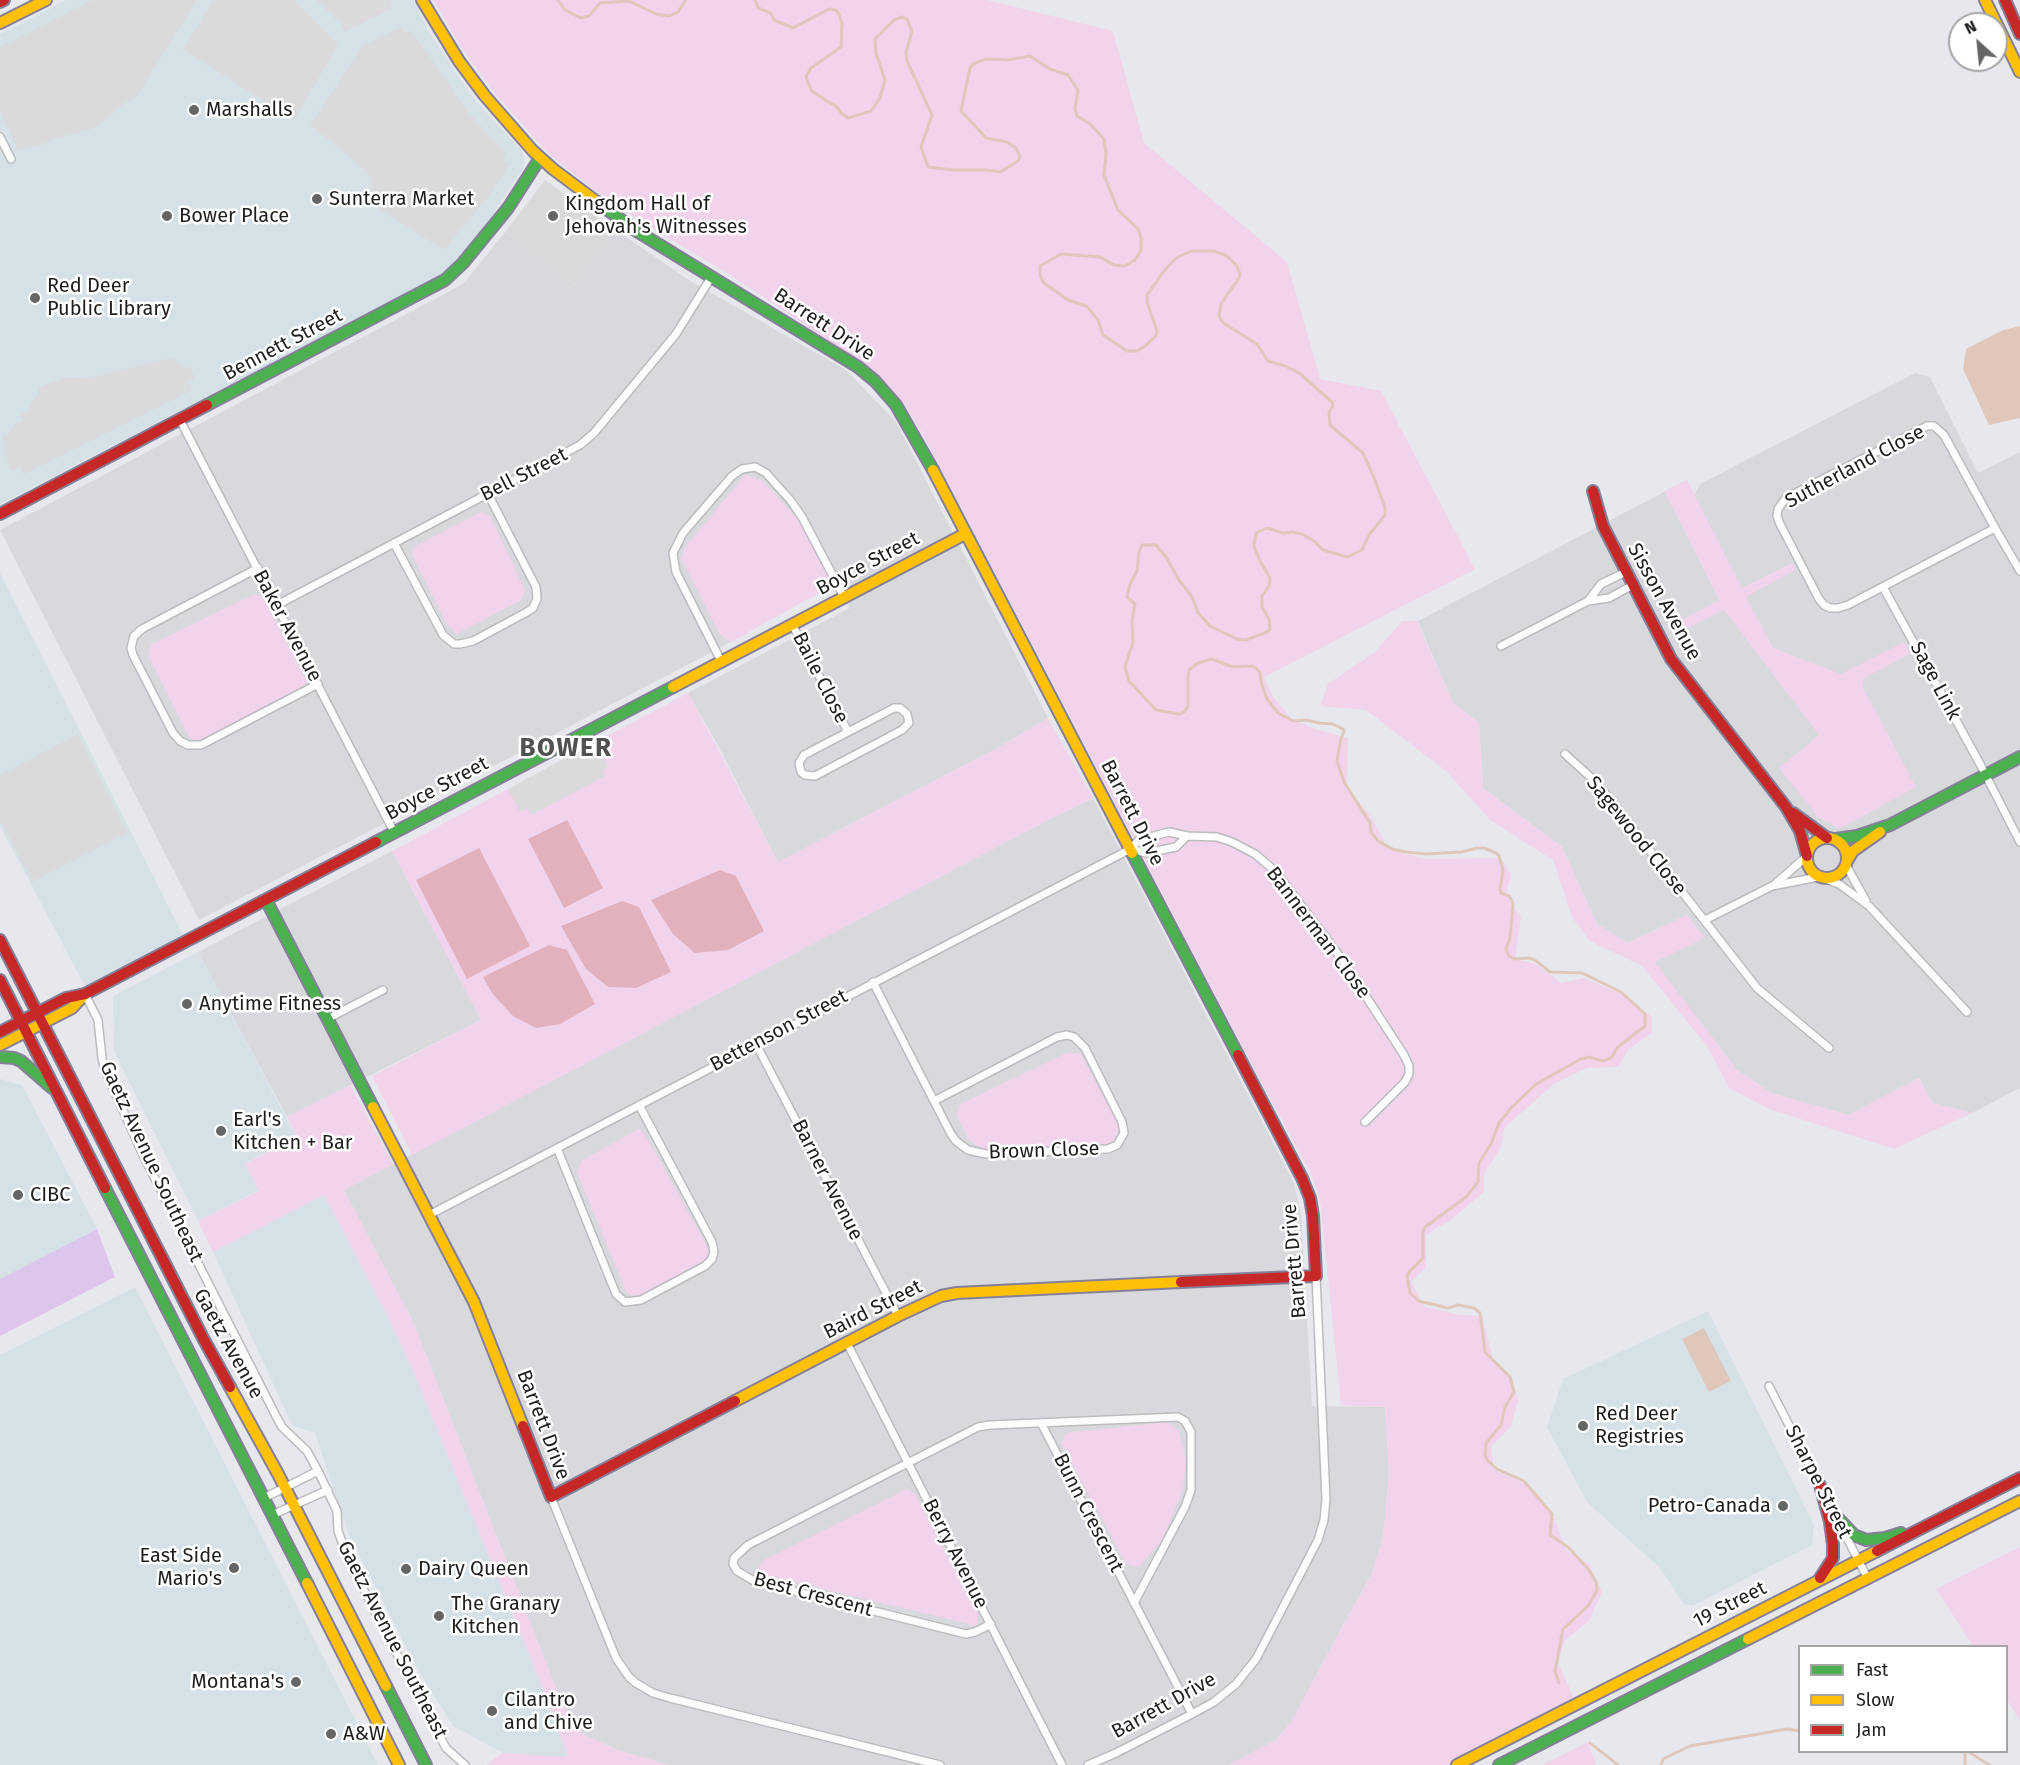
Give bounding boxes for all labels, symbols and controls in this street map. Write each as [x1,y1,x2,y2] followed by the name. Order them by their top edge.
[1948,12,2008,72] north arrow
[1961,16,1980,38] text: N
[206,98,293,122] place label: Marshalls
[187,103,201,117] marker: Marshalls
[329,187,474,211] place label: Sunterra Market
[310,192,324,206] marker: Sunterra Market
[565,192,747,239] place label: Kingdom Hall of Jehovah's Witnesses
[179,204,289,228] place label: Bower Place
[160,209,174,223] marker: Bower Place
[546,209,560,223] marker: Kingdom Hall of Jehovah's Witnesses
[47,274,171,321] place label: Red Deer Public Library
[769,284,879,366] street label: Barrett Drive
[28,291,42,305] marker: Red Deer Public Library
[219,304,347,386] street label: Bennett Street
[1781,420,1929,514] street label: Sutherland Close
[477,443,571,507] street label: Bell Street
[812,527,924,601] street label: Boyce Street
[1622,539,1706,665] street label: Sisson Avenue
[247,566,327,686] street label: Baker Avenue
[787,628,853,728] street label: Baile Close
[1904,638,1966,724] street label: Sage Link
[519,733,613,765] district label: BOWER
[381,752,493,826] street label: Boyce Street
[1095,756,1169,870] street label: Barrett Drive
[1581,772,1691,900] street label: Sagewood Close
[1261,862,1375,1004] street label: Bannerman Close
[706,985,852,1077] street label: Bettenson Street
[199,992,341,1016] place label: Anytime Fitness
[180,997,194,1011] marker: Anytime Fitness
[94,1058,208,1266] street label: Gaetz Avenue Southeast
[233,1108,353,1155] place label: Earl's Kitchen + Bar
[786,1115,868,1245] street label: Barner Avenue
[214,1124,228,1138] marker: Earl's Kitchen + Bar
[988,1137,1100,1165] street label: Brown Close
[30,1183,70,1207] place label: CIBC
[11,1188,25,1202] marker: CIBC
[1278,1202,1312,1320] street label: Barrett Drive
[820,1275,926,1345] street label: Baird Street
[188,1285,268,1403] street label: Gaetz Avenue
[511,1367,575,1483] street label: Barrett Drive
[1595,1402,1684,1449] place label: Red Deer Registries
[1576,1419,1590,1433] marker: Red Deer Registries
[1779,1422,1857,1542] street label: Sharpe Street
[1048,1450,1128,1576] street label: Bunn Crescent
[1648,1494,1771,1518] place label: Petro-Canada
[917,1495,993,1613] street label: Berry Avenue
[1776,1499,1790,1513] marker: Petro-Canada
[332,1537,452,1743] street label: Gaetz Avenue Southeast
[140,1544,222,1591] place label: East Side Mario's
[418,1557,529,1581] place label: Dairy Queen
[227,1561,241,1575] marker: East Side Mario's
[399,1562,413,1576] marker: Dairy Queen
[751,1568,875,1622] street label: Best Crescent
[1689,1576,1771,1634] street label: 19 Street
[451,1592,560,1639] place label: The Granary Kitchen
[432,1609,446,1623] marker: The Granary Kitchen
[1798,1645,2008,1753] legend
[1856,1659,1888,1681] text: Fast
[1108,1668,1220,1744] street label: Barrett Drive
[191,1670,284,1694] place label: Montana's
[289,1675,303,1689] marker: Montana's
[504,1688,593,1735] place label: Cilantro and Chive
[1856,1689,1894,1711] text: Slow
[485,1704,499,1718] marker: Cilantro and Chive
[1856,1719,1887,1741] text: Jam
[343,1722,385,1746] place label: A&W
[324,1727,338,1741] marker: A&W

